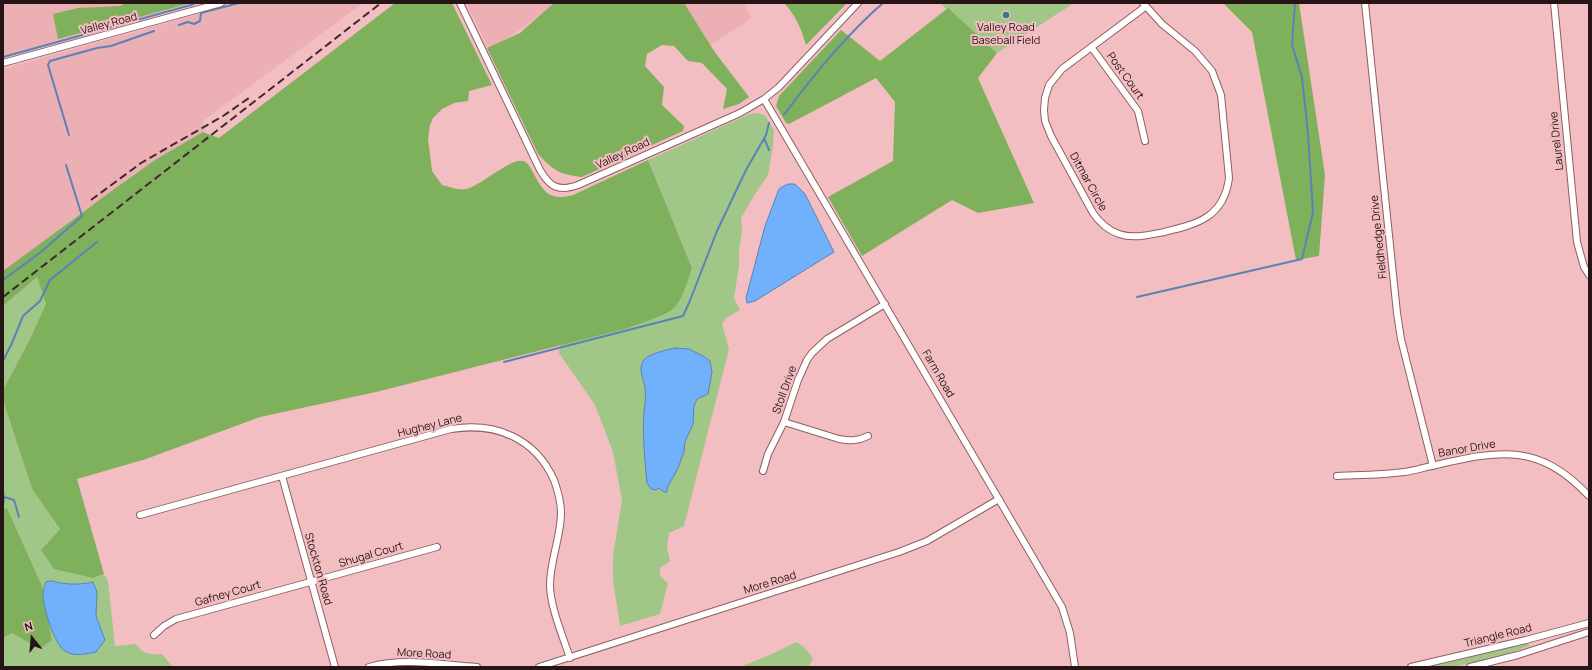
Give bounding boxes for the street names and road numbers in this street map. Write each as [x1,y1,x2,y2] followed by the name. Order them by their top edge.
[79,10,139,38] street label: Valley Road
[1104,50,1146,102] street label: Post Court
[1547,111,1567,171] street label: Laurel Drive
[594,136,652,172] street label: Valley Road
[1066,150,1110,214] street label: Ditmar Circle
[1368,195,1390,279] street label: Fieldhedge Drive
[919,348,957,400] street label: Farm Road
[770,364,800,416] street label: Stoll Drive
[396,412,464,440] street label: Hughey Lane
[1437,437,1497,461] street label: Banor Drive
[301,531,335,607] street label: Stockton Road
[337,539,405,571] street label: Shugal Court
[742,569,798,597] street label: More Road
[194,578,262,610] street label: Gafney Court
[1463,621,1533,651] street label: Triangle Road
[397,646,451,662] street label: More Road

